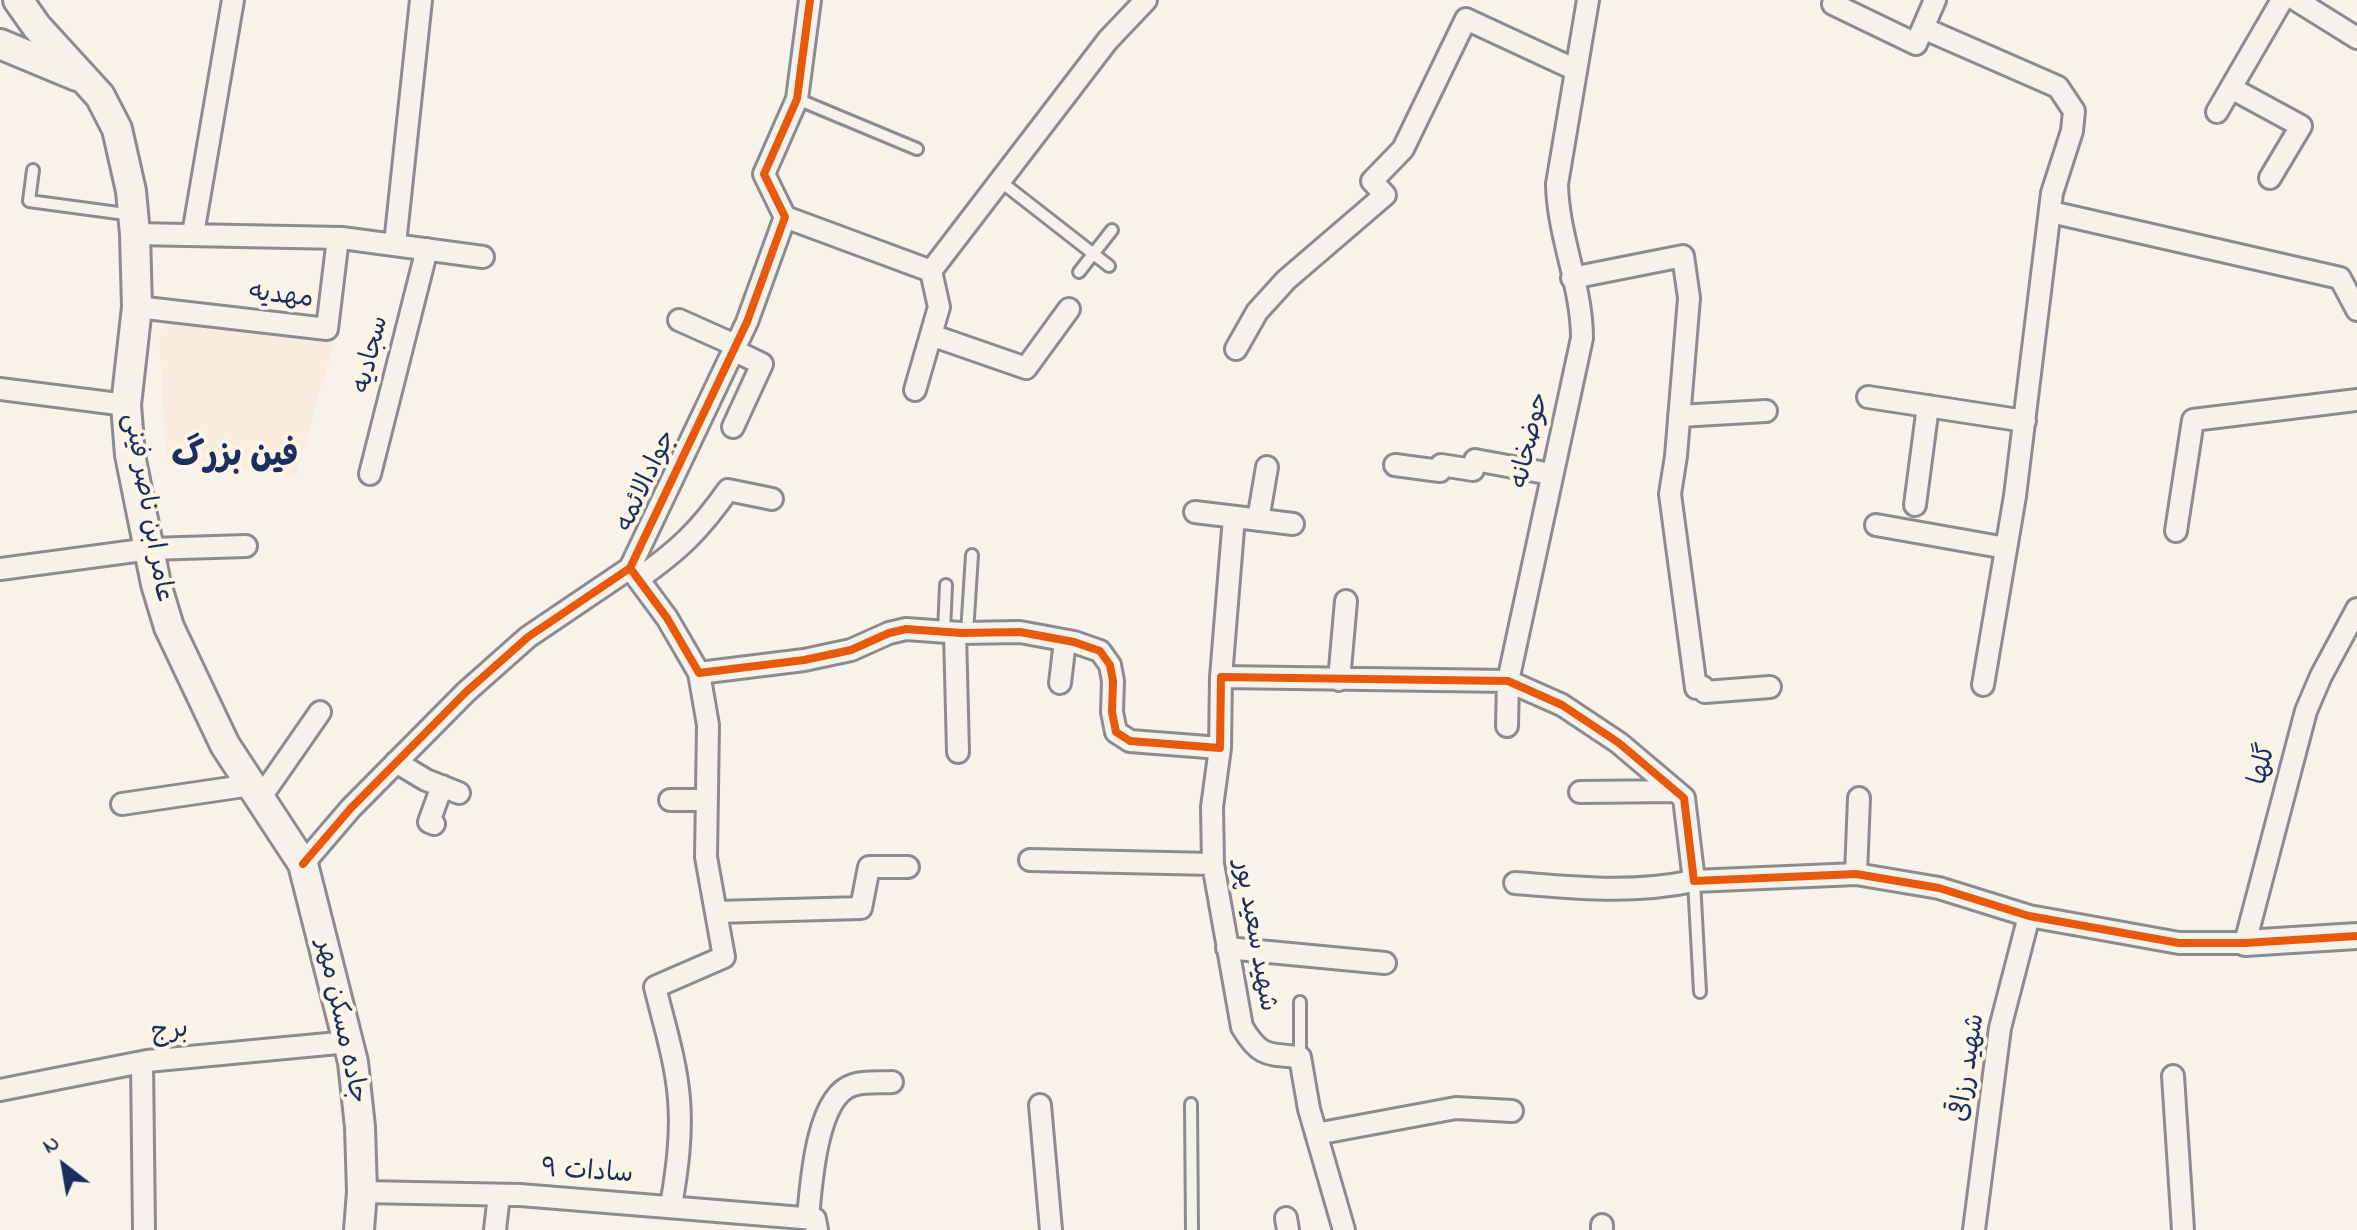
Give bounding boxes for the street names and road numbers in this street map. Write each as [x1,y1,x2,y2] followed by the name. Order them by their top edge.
[247,279,315,317] street label: مهدیه
[348,313,398,397] street label: سجادیه
[1506,390,1558,492] street label: حوضخانه
[114,411,178,607] street label: عامر ابن ناصر فینی
[611,426,685,538] street label: جوادالائمه
[2245,741,2285,789] street label: گلها
[1224,858,1282,1014] street label: شهید سعید پور
[306,937,372,1107] street label: جاده مسکن مهر
[1946,1012,1994,1124] street label: شهید رزاقی
[150,1016,190,1050] street label: برج
[540,1155,634,1193] street label: سادات ۹

